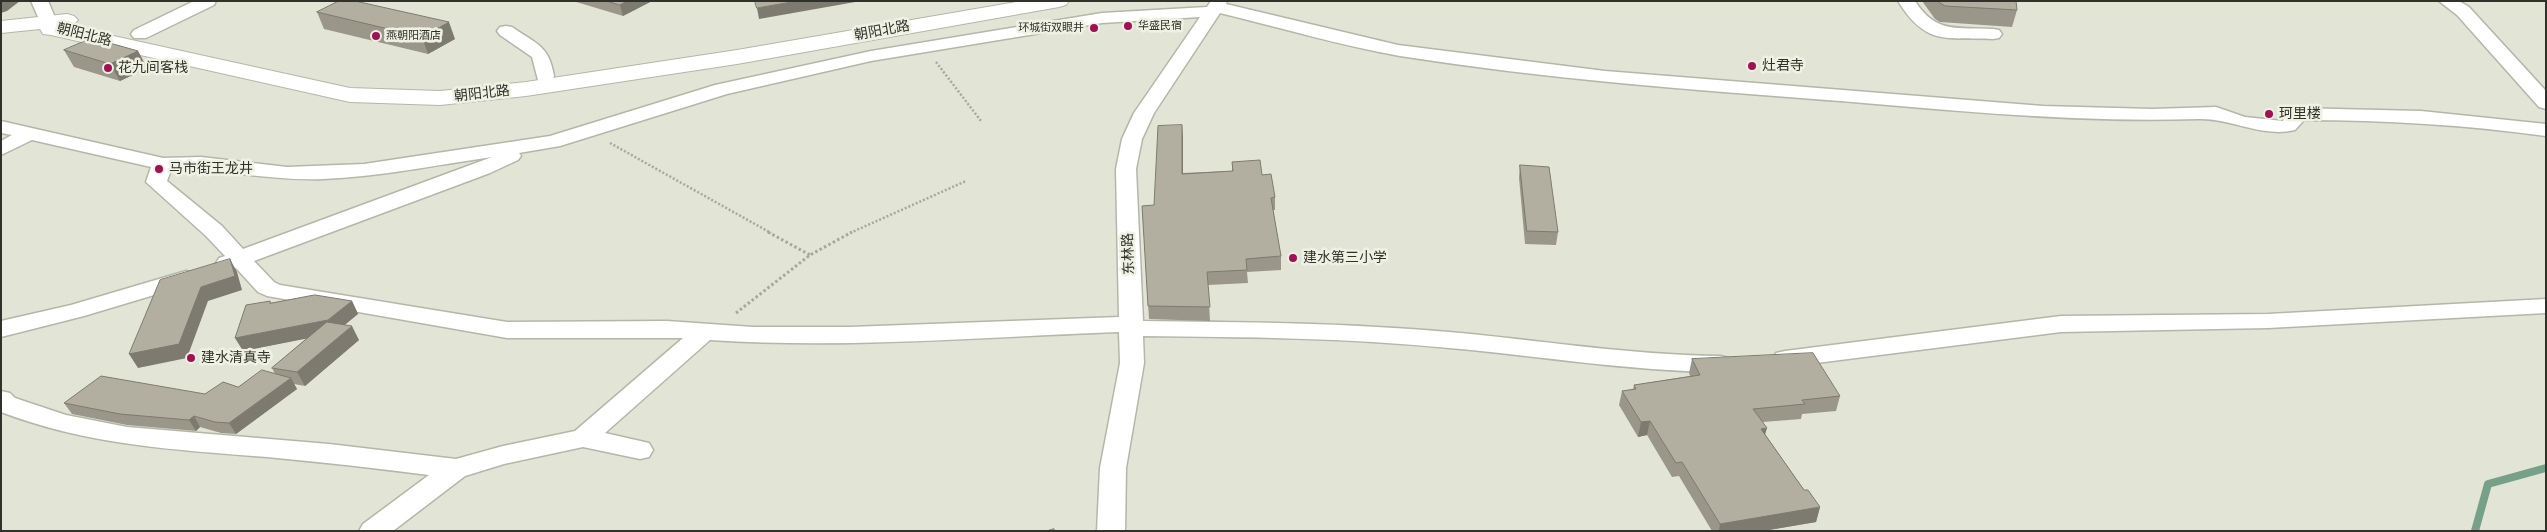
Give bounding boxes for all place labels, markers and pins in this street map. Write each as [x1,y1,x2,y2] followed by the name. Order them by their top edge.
[1138,19,1182,33] place label: 华盛民宿
[1122,20,1134,32] marker: 华盛民宿
[1018,21,1084,35] place label: 环城街双眼井
[1088,22,1100,34] marker: 环城街双眼井
[386,29,441,43] place label: 燕朝阳酒店
[370,30,382,42] marker: 燕朝阳酒店
[1762,58,1804,74] place label: 灶君寺
[118,60,188,76] place label: 花九间客栈
[1746,60,1758,72] marker: 灶君寺
[102,62,114,74] marker: 花九间客栈
[2279,106,2321,122] place label: 珂里楼
[2263,108,2275,120] marker: 珂里楼
[169,161,253,177] place label: 马市街王龙井
[153,163,165,175] marker: 马市街王龙井
[1303,250,1387,266] place label: 建水第三小学
[1287,252,1299,264] marker: 建水第三小学
[201,350,271,366] place label: 建水清真寺
[185,352,197,364] marker: 建水清真寺

